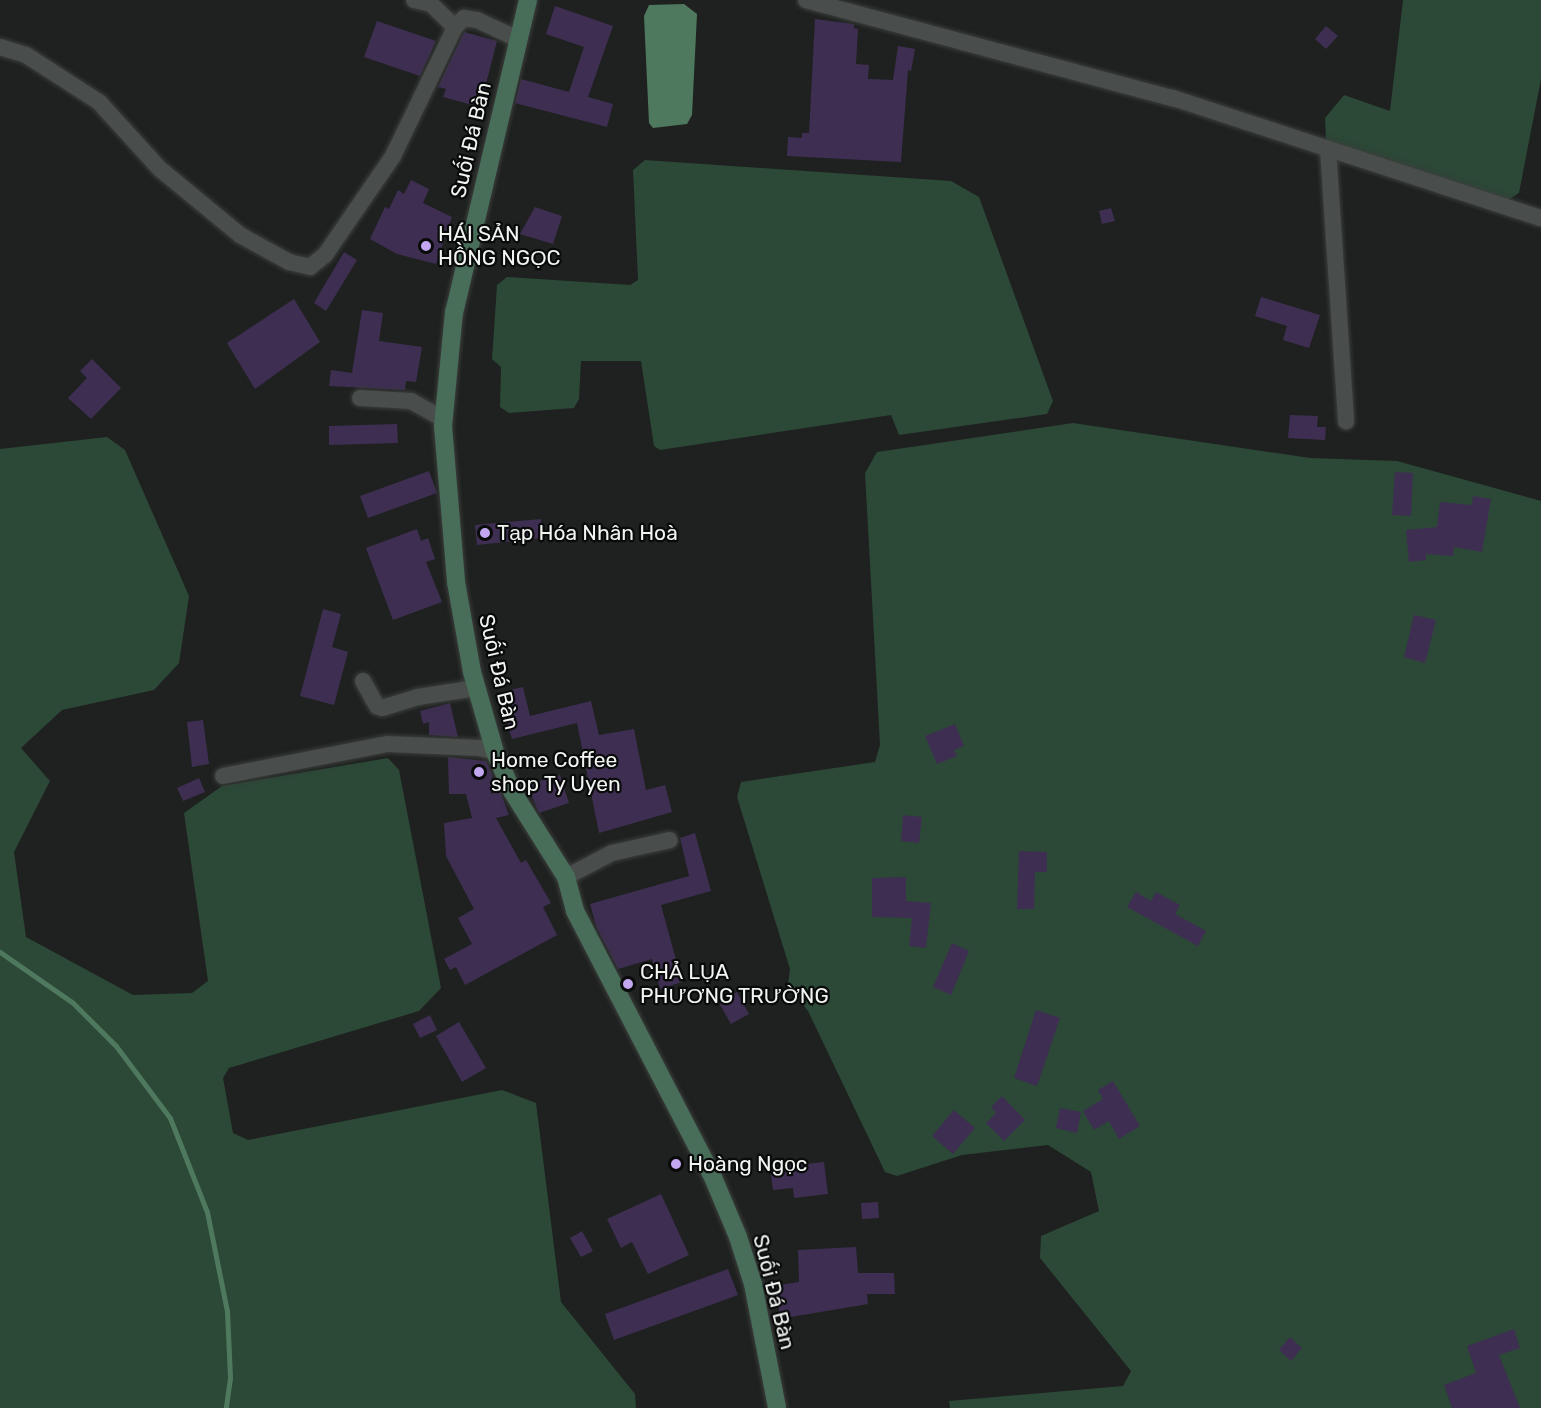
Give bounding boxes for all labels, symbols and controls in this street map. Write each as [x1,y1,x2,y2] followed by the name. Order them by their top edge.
[445,80,497,200] street label: Suối Đá Bàn
[438,221,560,271] place label: HÁI SẢN HỒNG NGỌC
[419,239,433,253] marker: HÁI SẢN HỒNG NGỌC
[497,520,678,546] place label: Tạp Hóa Nhân Hoà
[478,526,492,540] marker: Tạp Hóa Nhân Hoà
[473,612,525,732] street label: Suối Đá Bàn
[491,747,622,797] place label: Home Coffee shop Ty Uyen
[472,765,486,779] marker: Home Coffee shop Ty Uyen
[640,959,829,1009] place label: CHẢ LỤA PHƯƠNG TRƯỜNG
[621,977,635,991] marker: CHẢ LỤA PHƯƠNG TRƯỜNG
[688,1151,807,1177] place label: Hoàng Ngọc
[669,1157,683,1171] marker: Hoàng Ngọc
[748,1232,800,1352] street label: Suối Đá Bàn

